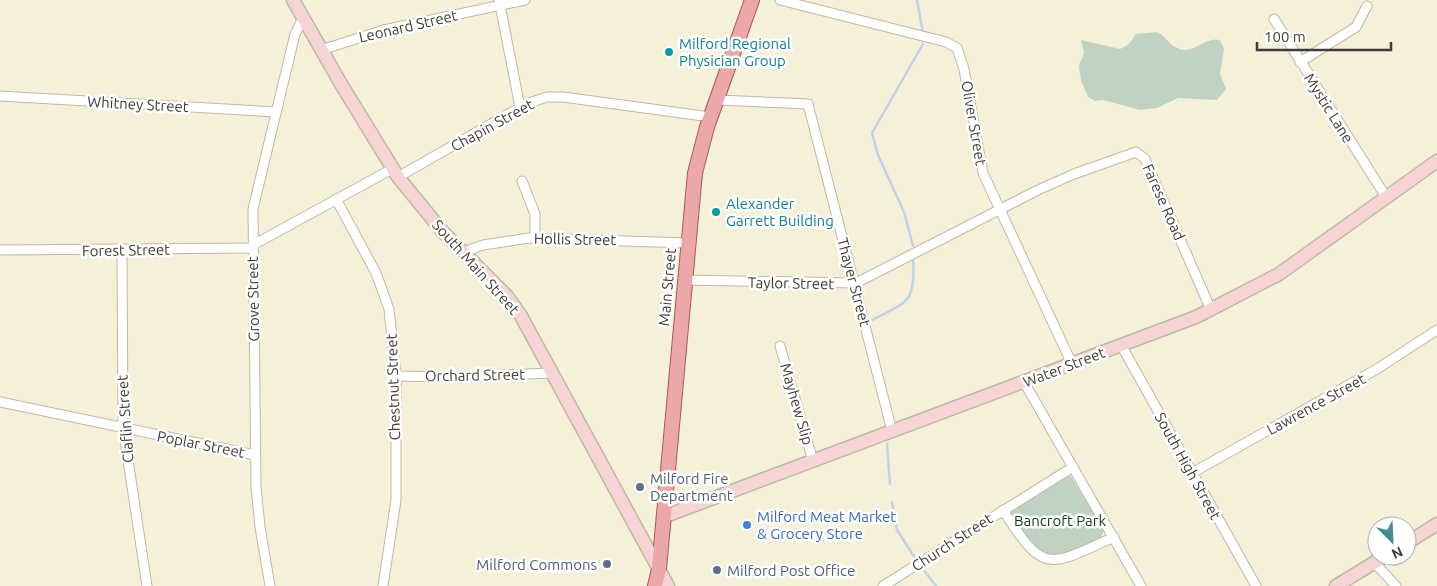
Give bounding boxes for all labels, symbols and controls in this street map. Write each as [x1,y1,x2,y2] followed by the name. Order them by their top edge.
[357,6,459,46] street label: Leonard Street
[1257,20,1391,52] scale bar
[1264,28,1306,45] text: 100 m
[679,35,791,69] place label: Milford Regional Physician Group
[663,46,675,58] marker: Milford Regional Physician Group
[1301,70,1357,146] street label: Mystic Lane
[958,79,990,167] street label: Oliver Street
[87,93,189,115] street label: Whitney Street
[448,95,536,155] street label: Chapin Street
[1140,161,1188,243] street label: Farese Road
[726,195,834,229] place label: Alexander Garrett Building
[710,206,722,218] marker: Alexander Garrett Building
[429,216,523,318] street label: South Main Street
[534,230,617,248] street label: Hollis Street
[834,236,874,328] street label: Thayer Street
[82,241,170,259] street label: Forest Street
[655,247,679,327] street label: Main Street
[244,256,262,342] street label: Grove Street
[748,274,834,292] street label: Taylor Street
[383,333,403,441] street label: Chestnut Street
[1021,344,1107,390] street label: Water Street
[777,361,817,447] street label: Mayhew Slip
[425,366,525,384] street label: Orchard Street
[1264,370,1368,438] street label: Lawrence Street
[113,374,137,464] street label: Claflin Street
[1152,410,1225,523] street label: South High Street
[156,427,246,461] street label: Poplar Street
[650,470,733,504] place label: Milford Fire Department
[634,481,646,493] marker: Milford Fire Department
[757,508,896,542] place label: Milford Meat Market & Grocery Store
[908,510,996,574] street label: Church Street
[1014,512,1106,529] park label: Bancroft Park
[1367,516,1417,566] north arrow
[741,519,753,531] marker: Milford Meat Market & Grocery Store
[1389,543,1405,562] text: N
[476,556,597,573] place label: Milford Commons
[601,558,613,570] marker: Milford Commons
[727,562,855,579] place label: Milford Post Office
[711,564,723,576] marker: Milford Post Office

